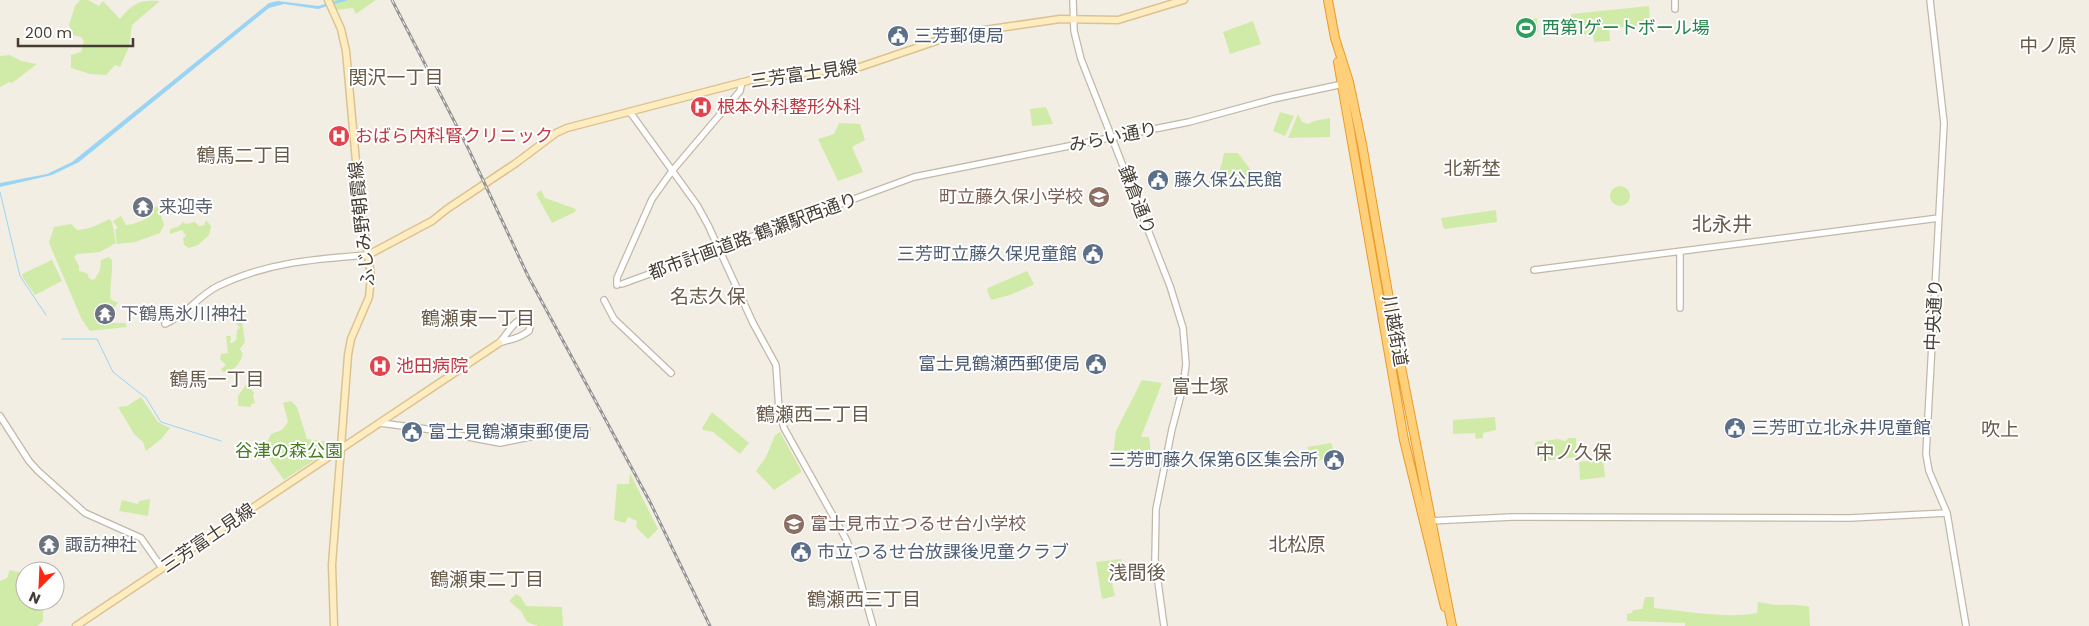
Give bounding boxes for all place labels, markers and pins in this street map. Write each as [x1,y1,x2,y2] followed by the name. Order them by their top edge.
[1542,15,1710,40] place label: 西第1ゲートボール場
[1514,16,1538,40] sports icon: 西第1ゲートボール場
[914,23,1004,48] place label: 三芳郵便局
[886,24,910,48] public building icon: 三芳郵便局
[717,94,861,119] place label: 根本外科整形外科
[689,95,713,119] hospital icon: 根本外科整形外科
[355,123,553,148] place label: おばら内科腎クリニック
[327,124,351,148] hospital icon: おばら内科腎クリニック
[1174,167,1282,192] place label: 藤久保公民館
[1146,168,1170,192] public building icon: 藤久保公民館
[939,184,1083,209] place label: 町立藤久保小学校
[1087,185,1111,209] school or university icon: 町立藤久保小学校
[159,194,213,219] place label: 来迎寺
[131,195,155,219] temple icon: 来迎寺
[897,241,1077,266] place label: 三芳町立藤久保児童館
[1081,242,1105,266] public building icon: 三芳町立藤久保児童館
[121,301,247,326] place label: 下鶴馬氷川神社
[93,302,117,326] temple icon: 下鶴馬氷川神社
[918,351,1080,376] place label: 富士見鶴瀬西郵便局
[1084,352,1108,376] public building icon: 富士見鶴瀬西郵便局
[396,353,468,378] place label: 池田病院
[368,354,392,378] hospital icon: 池田病院
[1751,415,1931,440] place label: 三芳町立北永井児童館
[1723,416,1747,440] public building icon: 三芳町立北永井児童館
[428,419,590,444] place label: 富士見鶴瀬東郵便局
[400,420,424,444] public building icon: 富士見鶴瀬東郵便局
[1109,447,1318,472] place label: 三芳町藤久保第6区集会所
[1322,448,1346,472] public building icon: 三芳町藤久保第6区集会所
[810,511,1026,536] place label: 富士見市立つるせ台小学校
[782,512,806,536] school or university icon: 富士見市立つるせ台小学校
[65,532,137,557] place label: 諏訪神社
[37,533,61,557] temple icon: 諏訪神社
[817,539,1069,564] place label: 市立つるせ台放課後児童クラブ
[789,540,813,564] public building icon: 市立つるせ台放課後児童クラブ

